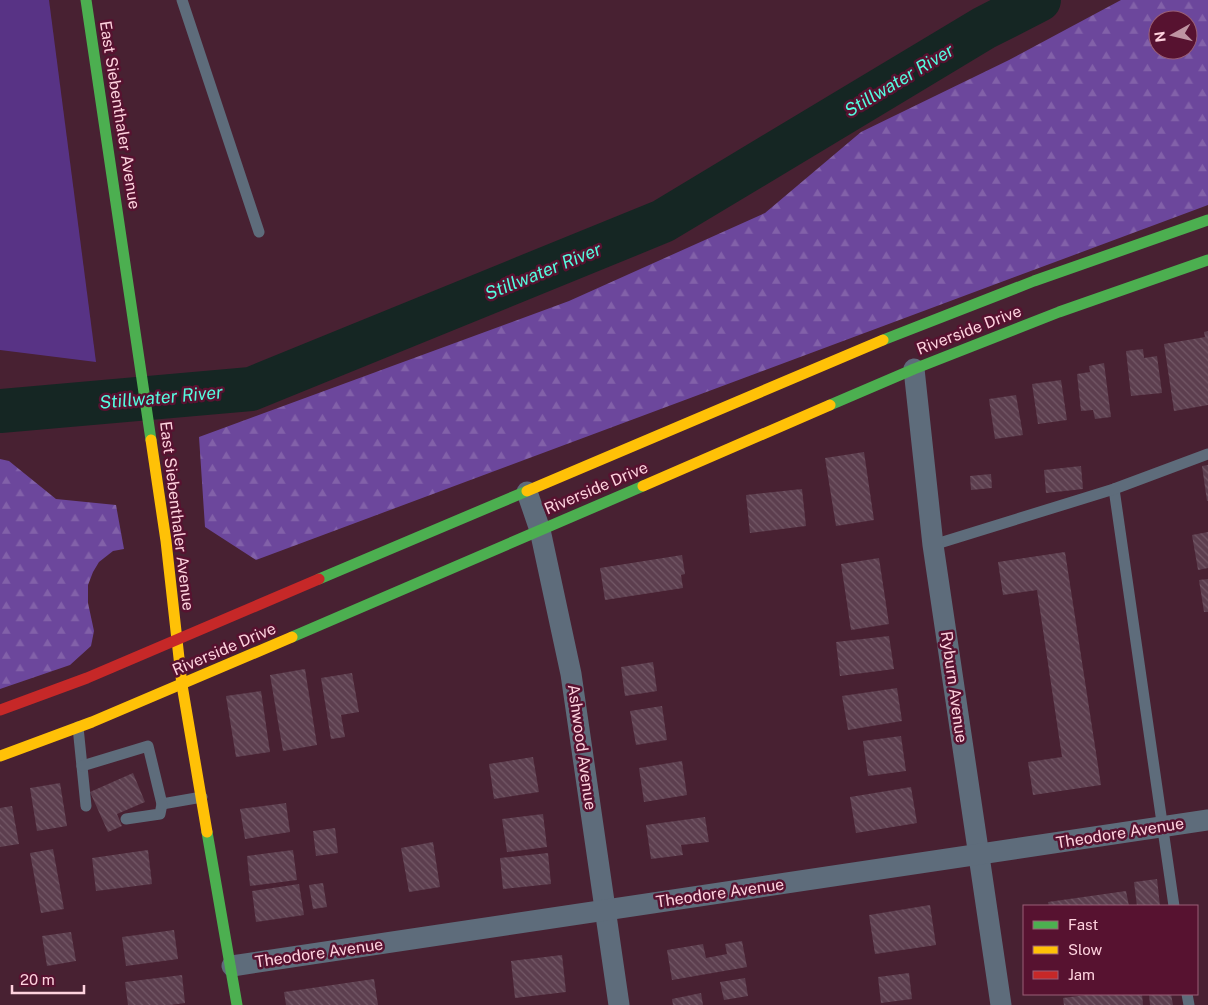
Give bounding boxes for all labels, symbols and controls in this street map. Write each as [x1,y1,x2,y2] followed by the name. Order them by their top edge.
[1148,10,1198,60] north arrow
[96,19,144,211] street label: East Siebenthaler Avenue
[1151,30,1169,43] text: N
[841,39,958,121] water label: Stillwater River
[482,238,604,304] water label: Stillwater River
[914,301,1024,359] street label: Riverside Drive
[98,381,224,413] water label: Stillwater River
[156,420,198,612] street label: East Siebenthaler Avenue
[541,458,651,518] street label: Riverside Drive
[169,619,279,679] street label: Riverside Drive
[937,630,971,744] street label: Ryburn Avenue
[564,683,600,811] street label: Ashwood Avenue
[1055,813,1185,853] street label: Theodore Avenue
[655,875,785,911] street label: Theodore Avenue
[1023,905,1198,995] legend
[1068,916,1098,933] text: Fast
[254,935,384,971] street label: Theodore Avenue
[1068,941,1103,958] text: Slow
[12,962,85,994] scale bar
[1068,966,1095,983] text: Jam
[20,971,55,988] text: 20 m

